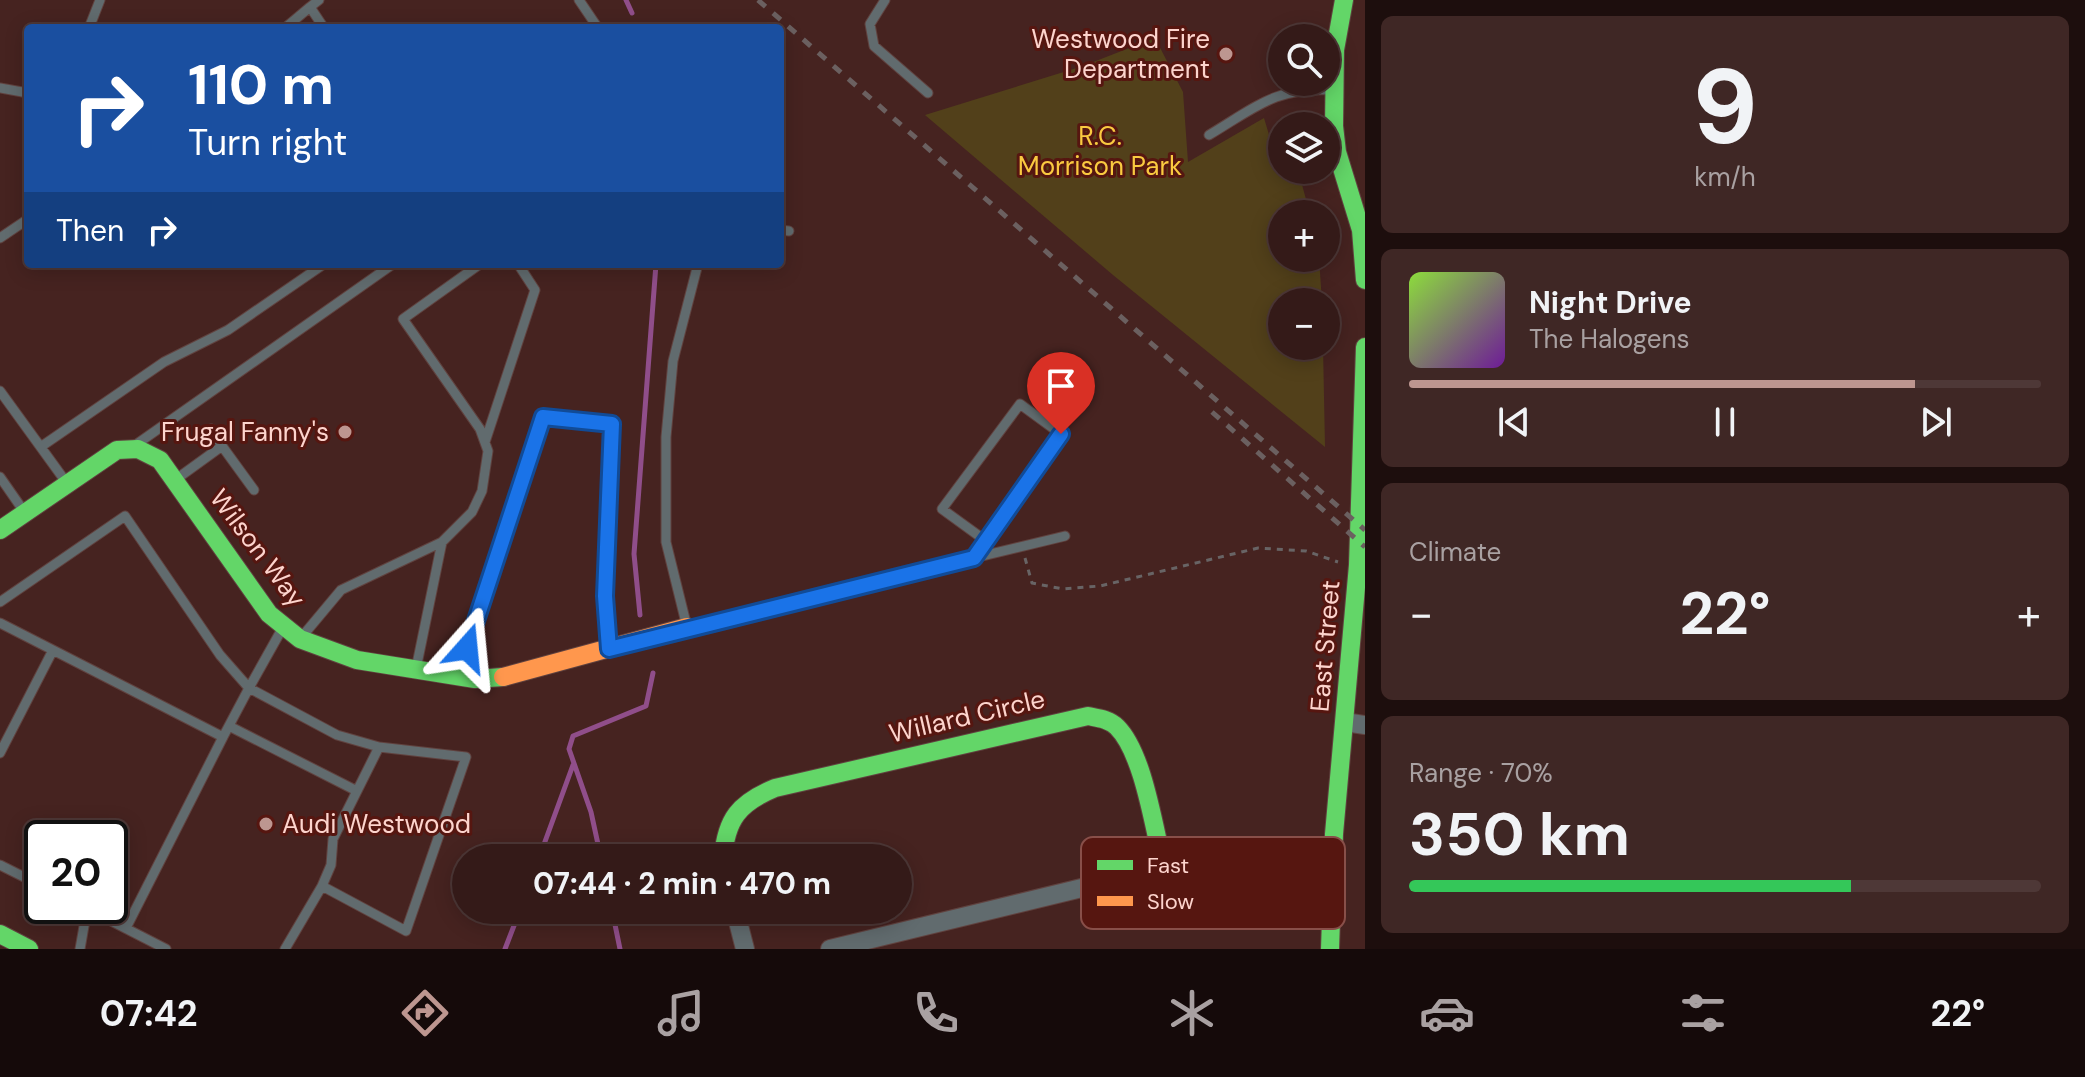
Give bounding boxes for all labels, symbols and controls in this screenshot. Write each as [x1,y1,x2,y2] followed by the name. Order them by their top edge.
[1031,22,1210,86] place label: Westwood Fire Department
[1268,24,1340,360] map controls
[1268,24,1340,96] button: search
[1692,40,1758,175] text: 9
[1217,45,1235,63] marker: Westwood Fire Department
[188,48,334,121] text: 110 m
[56,56,160,160] icon: right
[1268,112,1340,184] button: layers
[188,119,347,166] text: Turn right
[1018,119,1182,183] park label: R.C. Morrison Park
[1694,160,1756,194] text: km/h
[1268,200,1340,272] button: +
[140,208,184,252] icon: right
[56,211,124,250] text: Then
[1529,283,1692,322] text: Night Drive
[1268,288,1340,360] button: −
[1529,322,1689,356] text: The Halogens
[1027,352,1095,434] pin
[1039,364,1083,408] icon: arrive
[1492,400,1536,444] icon: previous
[1703,400,1747,444] icon: pause
[1914,400,1958,444] icon: next
[161,415,329,449] place label: Frugal Fanny's
[336,423,354,441] marker: Frugal Fanny's
[202,482,314,614] street label: Wilson Way
[1409,535,1501,569] text: Climate
[1679,574,1771,653] text: 22°
[1302,579,1348,713] street label: East Street
[1409,585,1433,643] text: −
[2017,585,2041,643] text: +
[425,606,509,690] position arrow
[886,682,1048,750] street label: Willard Circle
[1409,756,1553,790] text: Range · 70%
[1409,795,1630,874] text: 350 km
[282,807,471,841] place label: Audi Westwood
[257,815,275,833] marker: Audi Westwood
[24,820,128,924] speed limit sign: 20
[1081,837,1345,929] legend
[1147,851,1189,880] text: Fast
[533,864,831,903] text: 07:44 · 2 min · 470 m
[1147,887,1194,916] text: Slow
[397,985,453,1041] icon: directions
[653,985,709,1041] icon: music
[908,985,964,1041] icon: phone
[1164,985,1220,1041] icon: climate
[1419,985,1475,1041] icon: car
[1675,985,1731,1041] icon: filters
[100,990,198,1037] text: 07:42
[1931,990,1985,1037] text: 22°

